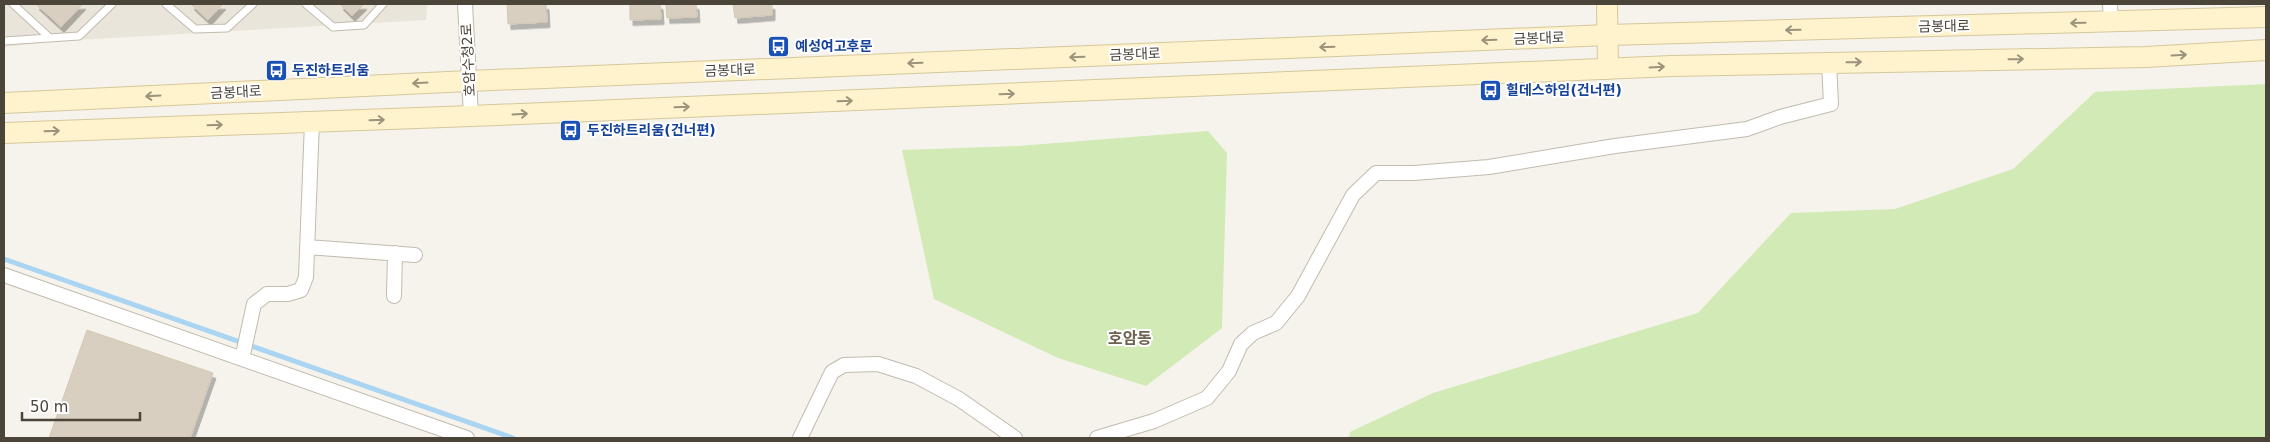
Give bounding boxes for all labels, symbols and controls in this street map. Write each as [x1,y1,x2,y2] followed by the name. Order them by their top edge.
[1918,18,1970,34] street label: 금봉대로
[2070,18,2086,28] one-way arrow
[458,23,478,97] street label: 호암수청2로
[1785,25,1801,35] one-way arrow
[1513,29,1565,47] street label: 금봉대로
[767,34,791,58] bus stop icon: 예성여고후문
[1481,36,1497,45] one-way arrow
[795,38,872,54] place label: 예성여고후문
[1319,42,1335,51] one-way arrow
[1109,45,1161,63] street label: 금봉대로
[2171,51,2187,60] one-way arrow
[1069,52,1085,61] one-way arrow
[2008,55,2024,64] one-way arrow
[264,58,288,82] bus stop icon: 두진하트리움
[907,58,923,68] one-way arrow
[1846,58,1862,67] one-way arrow
[704,61,756,79] street label: 금봉대로
[292,62,369,78] place label: 두진하트리움
[1648,62,1664,72] one-way arrow
[1478,78,1502,102] bus stop icon: 힐데스하임(건너편)
[412,79,428,88] one-way arrow
[1506,82,1622,98] place label: 힐데스하임(건너편)
[210,83,262,101] street label: 금봉대로
[998,89,1015,99] one-way arrow
[145,92,161,101] one-way arrow
[836,96,852,105] one-way arrow
[674,102,690,112] one-way arrow
[512,109,528,118] one-way arrow
[369,115,385,124] one-way arrow
[559,118,583,142] bus stop icon: 두진하트리움(건너편)
[207,121,223,130] one-way arrow
[587,122,716,138] place label: 두진하트리움(건너편)
[44,126,60,136] one-way arrow
[1108,329,1152,348] district label: 호암동
[22,390,140,422] scale bar
[30,398,68,416] text: 50 m

